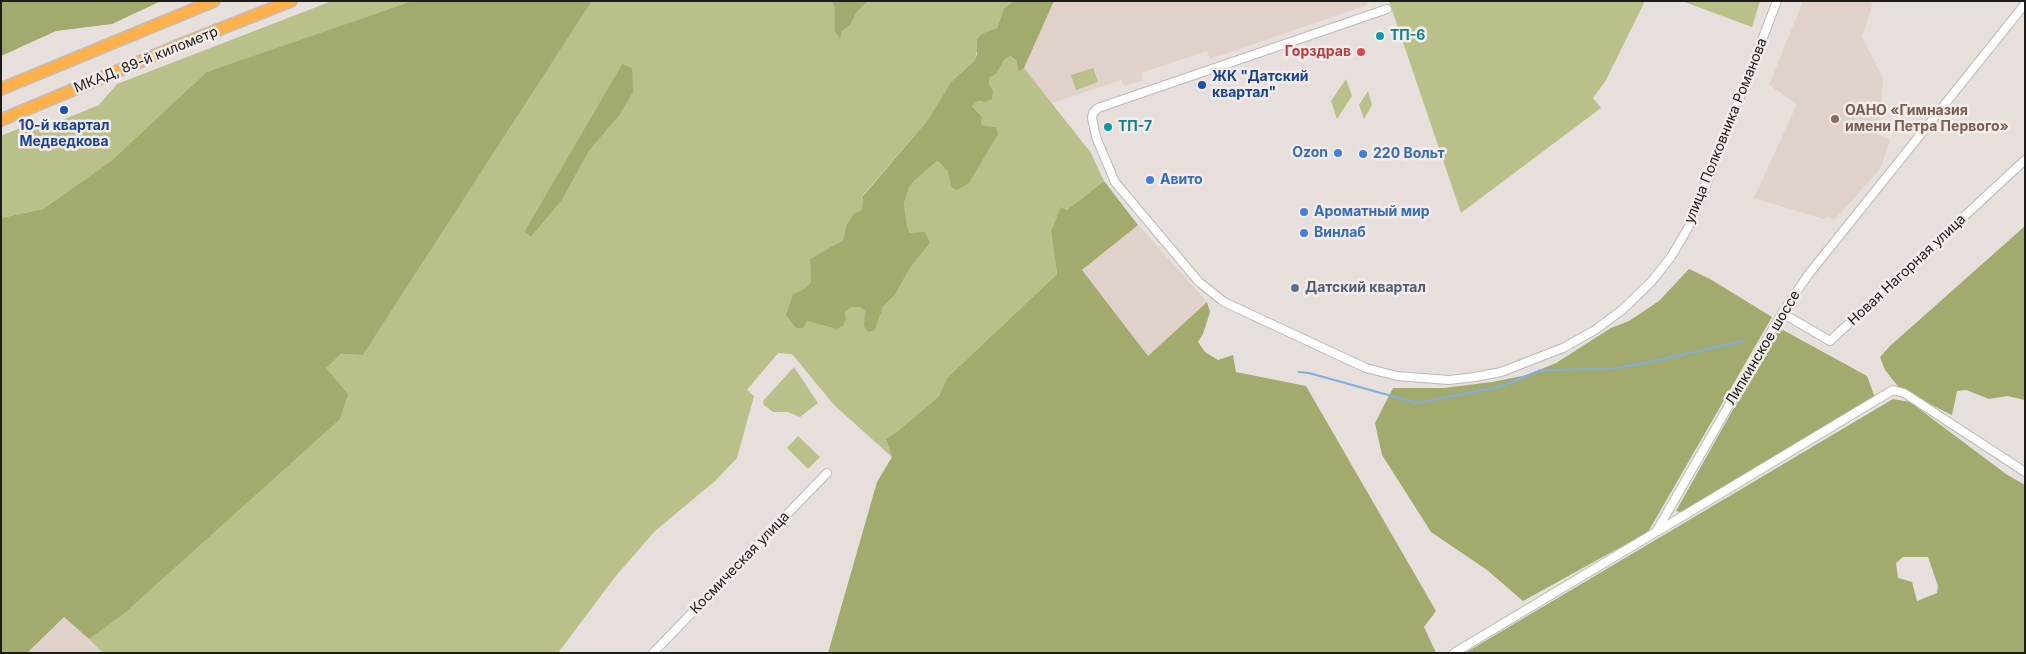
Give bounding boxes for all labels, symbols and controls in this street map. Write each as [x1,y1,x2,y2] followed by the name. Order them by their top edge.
[72,23,220,97] street label: МКАД, 89-й километр
[1390,28,1425,44] place label: ТП-6
[1374,30,1386,42] marker: ТП-6
[1681,36,1771,226] street label: улица Полковника Романова
[1285,44,1351,60] place label: Горздрав
[1355,46,1367,58] marker: Горздрав
[1212,69,1308,102] place label: ЖК "Датский квартал"
[1196,79,1208,91] marker: ЖК "Датский квартал"
[1845,103,2009,136] place label: ОАНО «Гимназия имени Петра Первого»
[58,104,70,116] marker: 10-й квартал Медведкова
[1829,113,1841,125] marker: ОАНО «Гимназия имени Петра Первого»
[19,118,109,150] place label: 10-й квартал Медведкова
[1118,119,1152,135] place label: ТП-7
[1102,121,1114,133] marker: ТП-7
[1292,145,1328,161] place label: Ozon
[1373,146,1445,162] place label: 220 Вольт
[1332,147,1344,159] marker: Ozon
[1357,148,1369,160] marker: 220 Вольт
[1160,172,1203,188] place label: Авито
[1144,174,1156,186] marker: Авито
[1314,204,1430,220] place label: Ароматный мир
[1298,206,1310,218] marker: Ароматный мир
[1845,211,1969,329] street label: Новая Нагорная улица
[1314,225,1366,241] place label: Винлаб
[1298,227,1310,239] marker: Винлаб
[1305,280,1426,296] place label: Датский квартал
[1289,282,1301,294] marker: Датский квартал
[1722,288,1804,408] street label: Липкинское шоссе
[687,508,793,618] street label: Космическая улица

